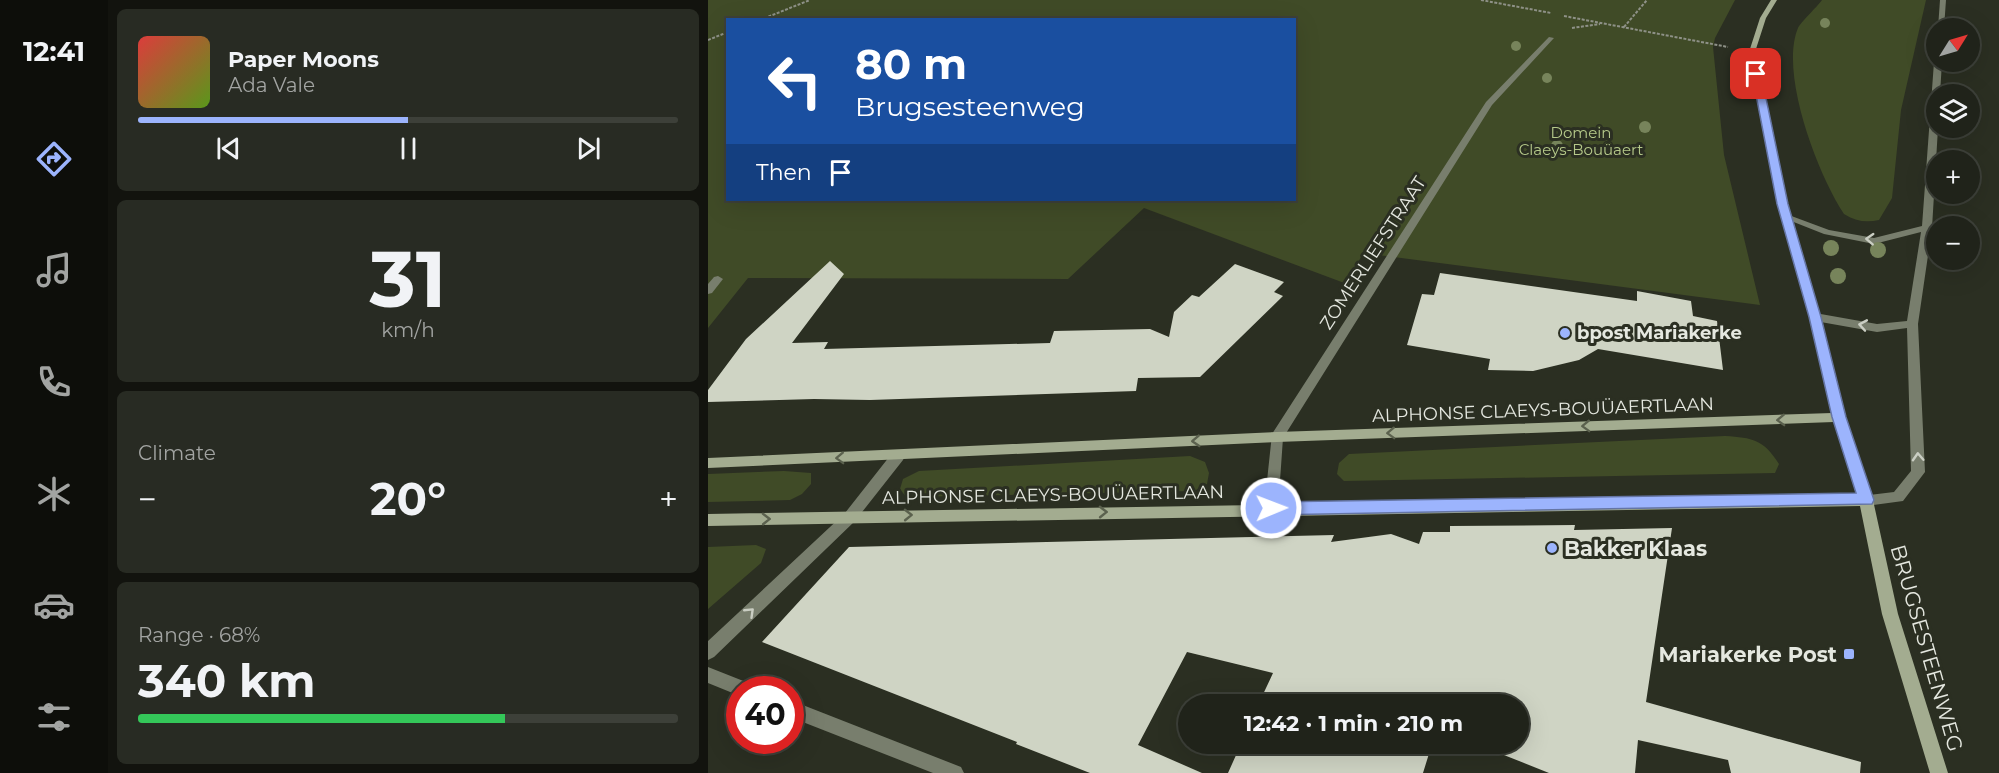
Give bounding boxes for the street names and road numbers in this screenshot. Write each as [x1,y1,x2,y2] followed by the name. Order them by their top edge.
[1315,172,1431,334] street label: ZOMERLIEFSTRAAT
[1372,393,1714,427] street label: ALPHONSE CLAEYS-BOUÜAERTLAAN
[882,481,1224,509] street label: ALPHONSE CLAEYS-BOUÜAERTLAAN
[1886,542,1968,754] street label: BRUGSESTEENWEG

